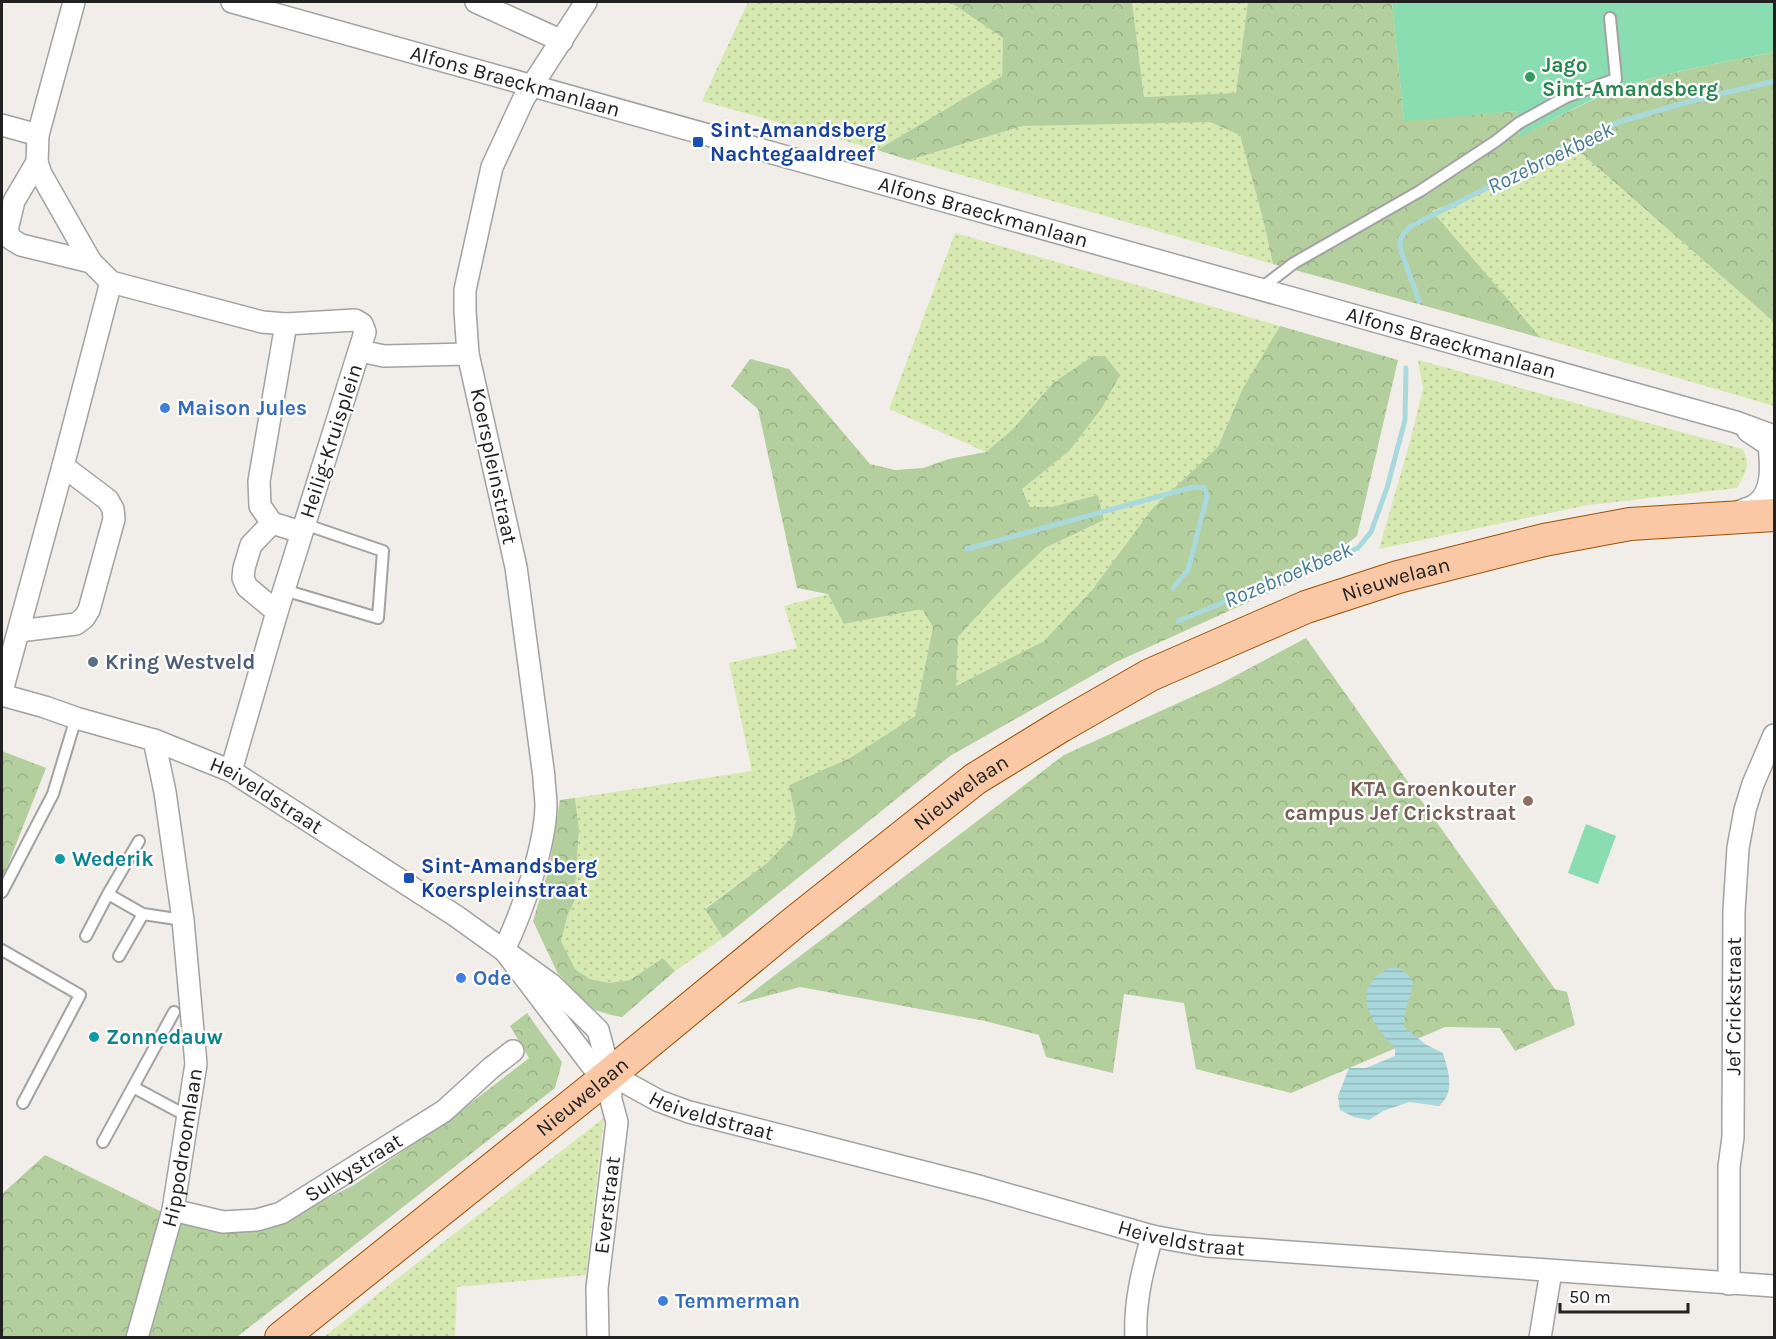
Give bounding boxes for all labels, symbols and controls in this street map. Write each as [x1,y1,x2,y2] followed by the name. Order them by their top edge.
[408,40,623,122] street label: Alfons Braeckmanlaan
[1542,53,1718,101] place label: Jago Sint-Amandsberg
[1523,70,1537,84] marker: Jago Sint-Amandsberg
[1483,116,1618,200] water label: Rozebroekbeek
[710,118,886,166] place label: Sint-Amandsberg Nachtegaaldreef
[691,135,705,149] marker: Sint-Amandsberg Nachtegaaldreef
[876,171,1091,252] street label: Alfons Braeckmanlaan
[1344,302,1559,383] street label: Alfons Braeckmanlaan
[295,361,367,521] street label: Heilig-Kruisplein
[466,386,522,546] street label: Koerspleinstraat
[177,396,307,420] place label: Maison Jules
[158,401,172,415] marker: Maison Jules
[1220,536,1357,614] water label: Rozebroekbeek
[1339,552,1453,607] street label: Nieuwelaan
[105,650,255,674] place label: Kring Westveld
[86,655,100,669] marker: Kring Westveld
[909,749,1013,835] street label: Nieuwelaan
[206,752,327,839] street label: Heiveldstraat
[1284,777,1517,825] place label: KTA Groenkouter campus Jef Crickstraat
[1521,794,1535,808] marker: KTA Groenkouter campus Jef Crickstraat
[72,847,154,871] place label: Wederik
[53,852,67,866] marker: Wederik
[421,854,597,902] place label: Sint-Amandsberg Koerspleinstraat
[402,871,416,885] marker: Sint-Amandsberg Koerspleinstraat
[1721,937,1746,1076] street label: Jef Crickstraat
[473,966,511,990] place label: Ode
[454,971,468,985] marker: Ode
[106,1025,223,1049] place label: Zonnedauw
[87,1030,101,1044] marker: Zonnedauw
[531,1052,633,1141] street label: Nieuwelaan
[157,1066,207,1230] street label: Hippodroomlaan
[645,1086,776,1145] street label: Heiveldstraat
[300,1128,407,1207] street label: Sulkystraat
[589,1155,625,1255] street label: Everstraat
[1115,1215,1245,1261] street label: Heiveldstraat
[1560,1276,1688,1314] scale bar
[1569,1286,1611,1308] text: 50 m
[675,1289,800,1313] place label: Temmerman
[656,1294,670,1308] marker: Temmerman

